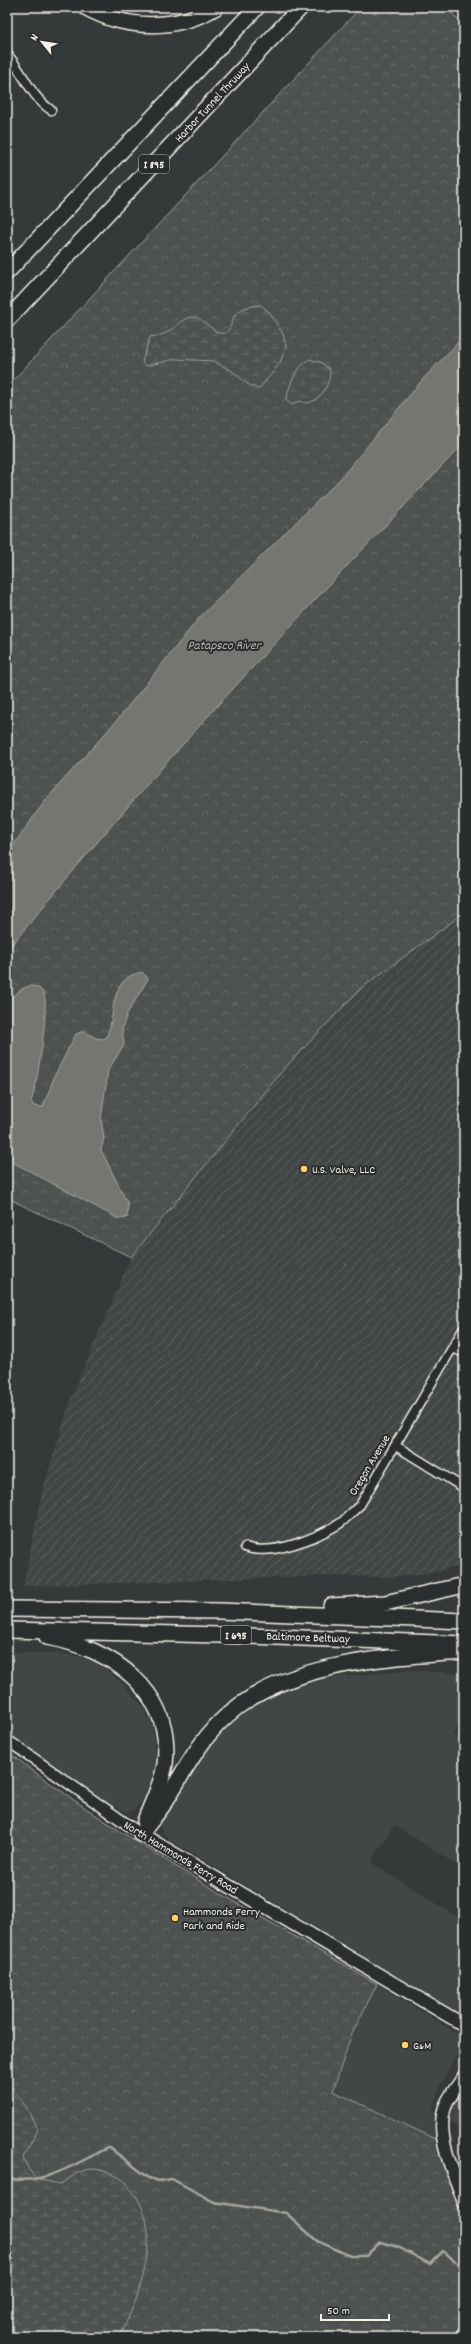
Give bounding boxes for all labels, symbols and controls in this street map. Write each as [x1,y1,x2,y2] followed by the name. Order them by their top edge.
[22,22,62,62] north arrow
[27,31,44,44] text: N
[171,58,256,147] street label: Harbor Tunnel Thruway
[139,155,169,173] road number: I 895
[187,637,263,656] water label: Patapsco River
[312,1162,375,1179] place label: U.S. Valve, LLC
[299,1164,309,1174] marker: U.S. Valve, LLC
[345,1432,395,1499] street label: Oregon Avenue
[221,1626,251,1644] road number: I 695
[266,1629,351,1648] street label: Baltimore Beltway
[120,1817,241,1899] street label: North Hammonds Ferry Road
[183,1904,261,1935] place label: Hammonds Ferry Park and Ride
[170,1913,180,1923] marker: Hammonds Ferry Park and Ride
[413,2038,431,2055] place label: G&M
[400,2040,410,2050] marker: G&M
[321,2296,389,2322] scale bar
[327,2303,350,2320] text: 50 m

